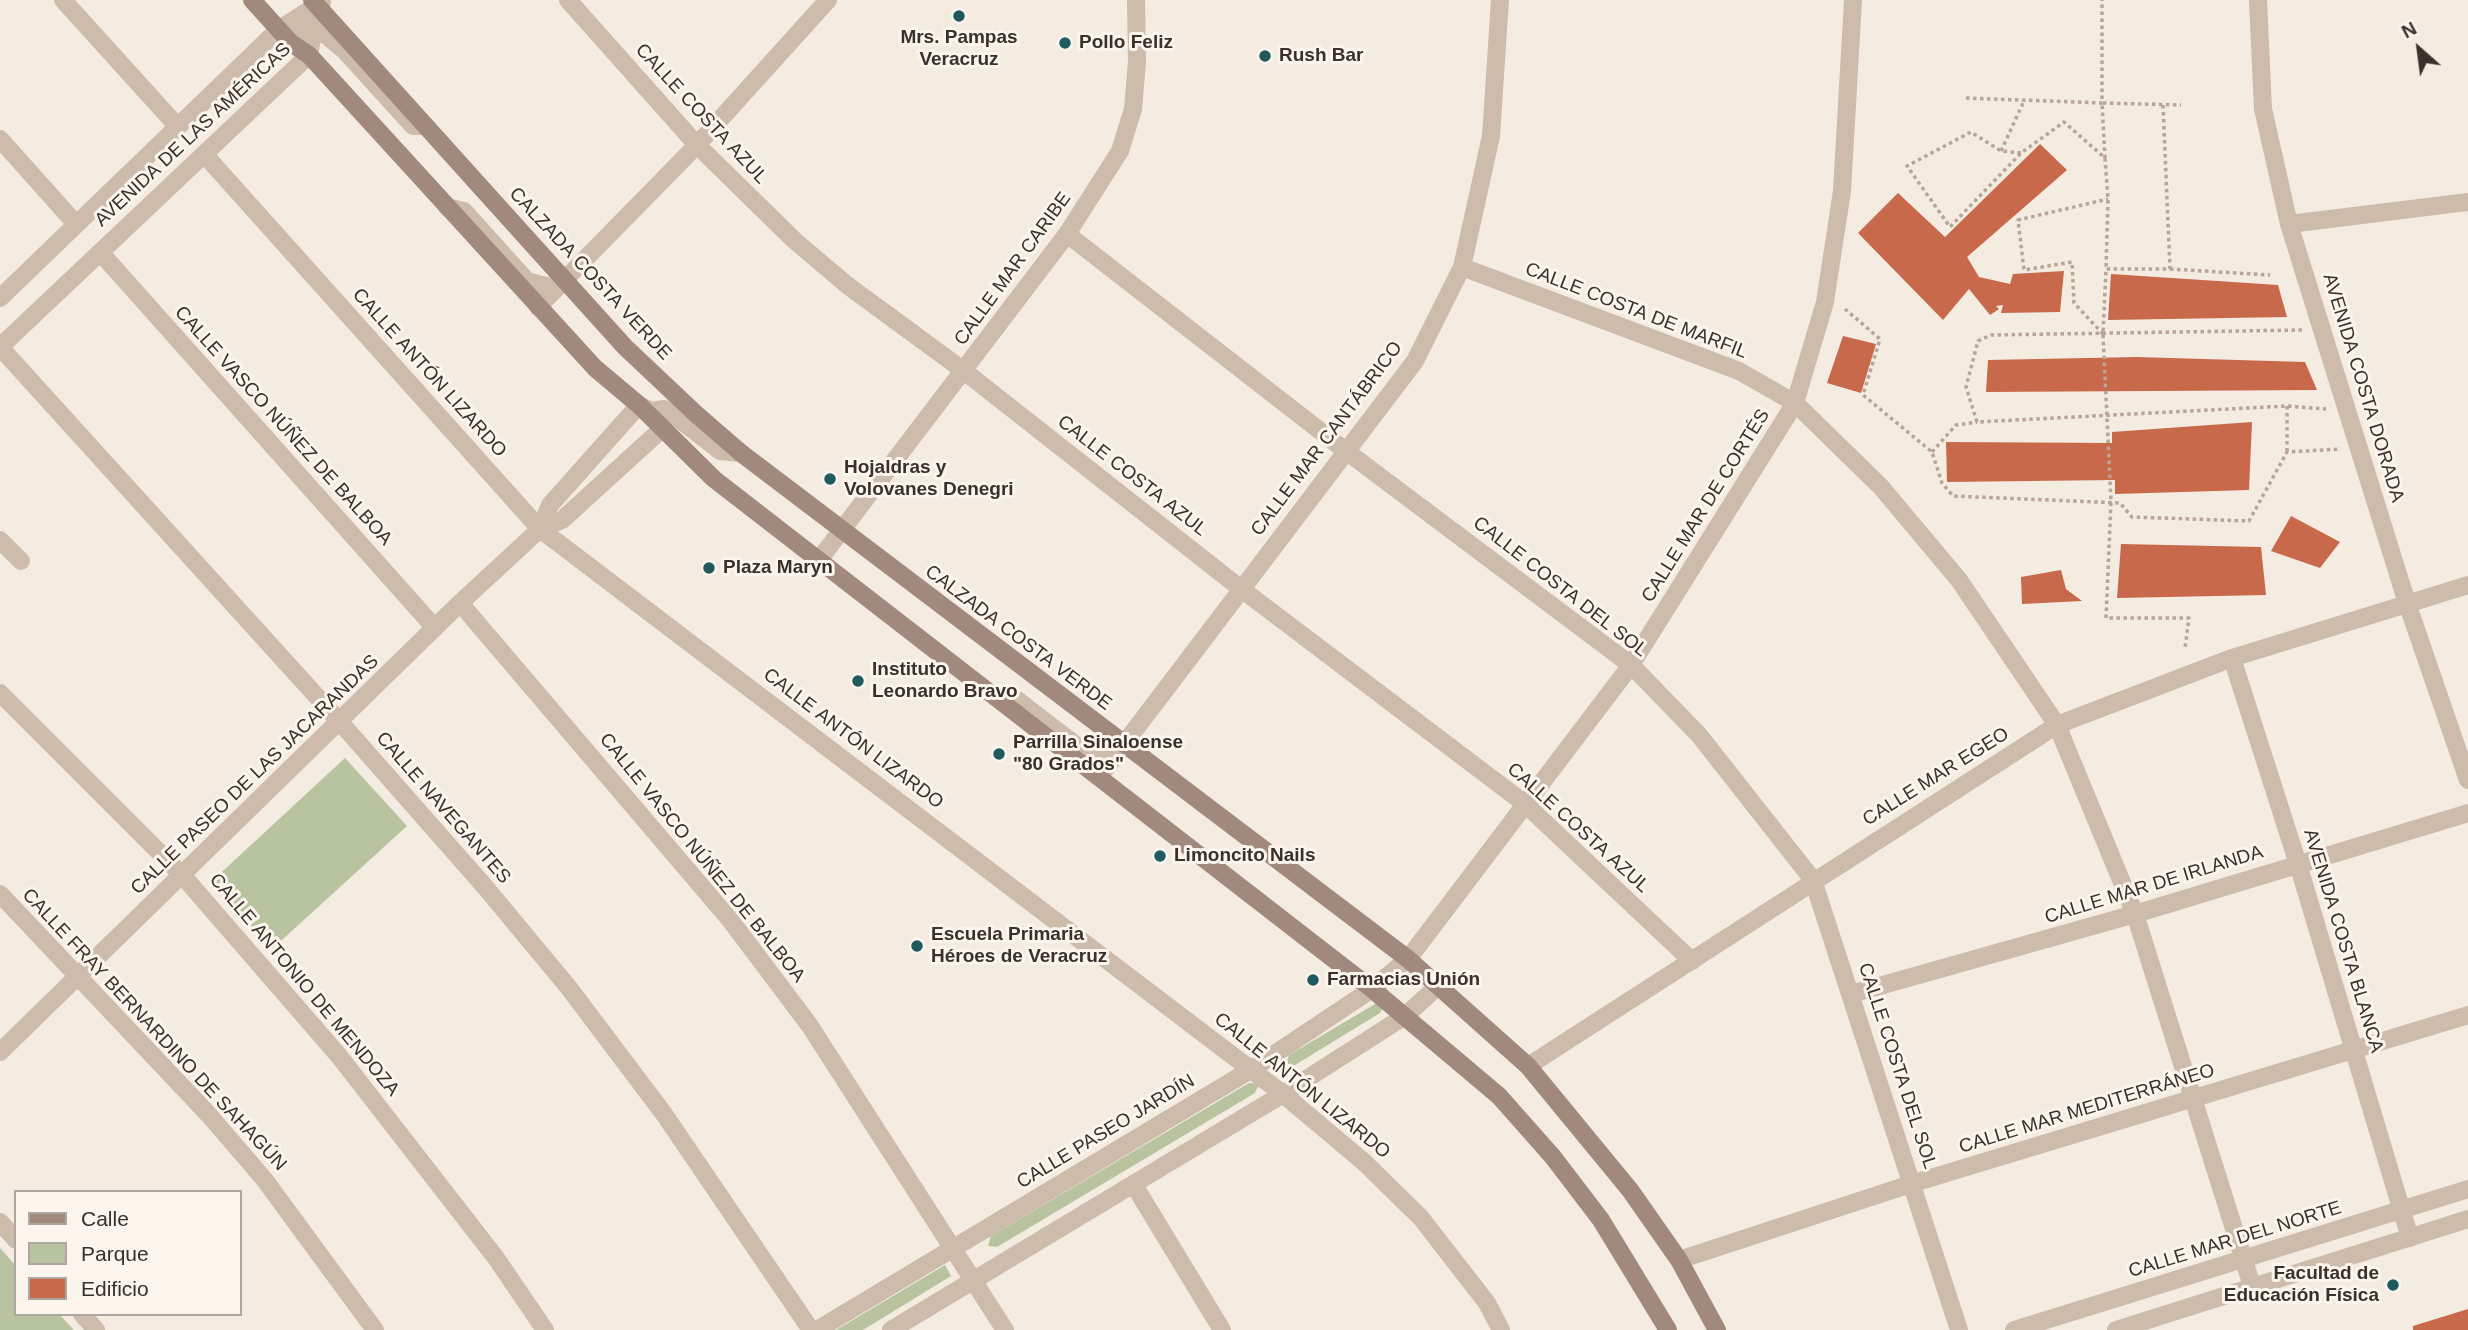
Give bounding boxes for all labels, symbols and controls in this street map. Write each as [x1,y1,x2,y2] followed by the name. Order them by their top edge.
[951,8,967,24] marker: Mrs. Pampas Veracruz
[2384,14,2454,84] north arrow
[2398,18,2420,43] text: N
[900,27,1018,71] place label: Mrs. Pampas Veracruz
[1079,32,1173,54] place label: Pollo Feliz
[1057,35,1073,51] marker: Pollo Feliz
[90,38,296,232] street label: AVENIDA DE LAS AMÉRICAS
[630,39,772,189] street label: CALLE COSTA AZUL
[1279,45,1363,67] place label: Rush Bar
[1257,48,1273,64] marker: Rush Bar
[504,183,676,365] street label: CALZADA COSTA VERDE
[950,188,1076,350] street label: CALLE MAR CARIBE
[1522,258,1750,364] street label: CALLE COSTA DE MARFIL
[2317,271,2409,505] street label: AVENIDA COSTA DORADA
[347,284,511,462] street label: CALLE ANTÓN LIZARDO
[169,302,397,550] street label: CALLE VASCO NÚÑEZ DE BALBOA
[1246,337,1408,541] street label: CALLE MAR CANTÁBRICO
[1637,405,1775,607] street label: CALLE MAR DE CORTÉS
[1053,411,1211,541] street label: CALLE COSTA AZUL
[844,457,1014,501] place label: Hojaldras y Volovanes Denegri
[822,471,838,487] marker: Hojaldras y Volovanes Denegri
[1468,512,1652,662] street label: CALLE COSTA DEL SOL
[723,557,833,579] place label: Plaza Maryn
[701,560,717,576] marker: Plaza Maryn
[920,560,1116,716] street label: CALZADA COSTA VERDE
[126,650,384,900] street label: CALLE PASEO DE LAS JACARANDAS
[872,659,1018,703] place label: Instituto Leonardo Bravo
[758,664,948,814] street label: CALLE ANTÓN LIZARDO
[850,673,866,689] marker: Instituto Leonardo Bravo
[1859,723,2013,831] street label: CALLE MAR EGEO
[371,727,515,889] street label: CALLE NAVEGANTES
[594,729,810,987] street label: CALLE VASCO NÚÑEZ DE BALBOA
[1013,732,1183,776] place label: Parrilla Sinaloense "80 Grados"
[991,746,1007,762] marker: Parrilla Sinaloense "80 Grados"
[1502,758,1654,898] street label: CALLE COSTA AZUL
[2298,826,2388,1056] street label: AVENIDA COSTA BLANCA
[2042,841,2266,929] street label: CALLE MAR DE IRLANDA
[1174,845,1315,867] place label: Limoncito Nails
[1152,848,1168,864] marker: Limoncito Nails
[204,869,404,1101] street label: CALLE ANTONIO DE MENDOZA
[17,884,291,1176] street label: CALLE FRAY BERNARDINO DE SAHAGÚN
[931,924,1107,968] place label: Escuela Primaria Héroes de Veracruz
[909,938,925,954] marker: Escuela Primaria Héroes de Veracruz
[1853,960,1941,1172] street label: CALLE COSTA DEL SOL
[1327,969,1480,991] place label: Farmacias Unión
[1305,972,1321,988] marker: Farmacias Unión
[1209,1008,1395,1164] street label: CALLE ANTÓN LIZARDO
[1956,1059,2218,1159] street label: CALLE MAR MEDITERRÁNEO
[1013,1070,1199,1194] street label: CALLE PASEO JARDÍN
[14,1190,242,1316] legend
[2126,1197,2344,1283] street label: CALLE MAR DEL NORTE
[81,1207,129,1230] text: Calle
[81,1242,149,1265] text: Parque
[2224,1263,2379,1307] place label: Facultad de Educación Física
[81,1277,149,1300] text: Edificio
[2385,1277,2401,1293] marker: Facultad de Educación Física

